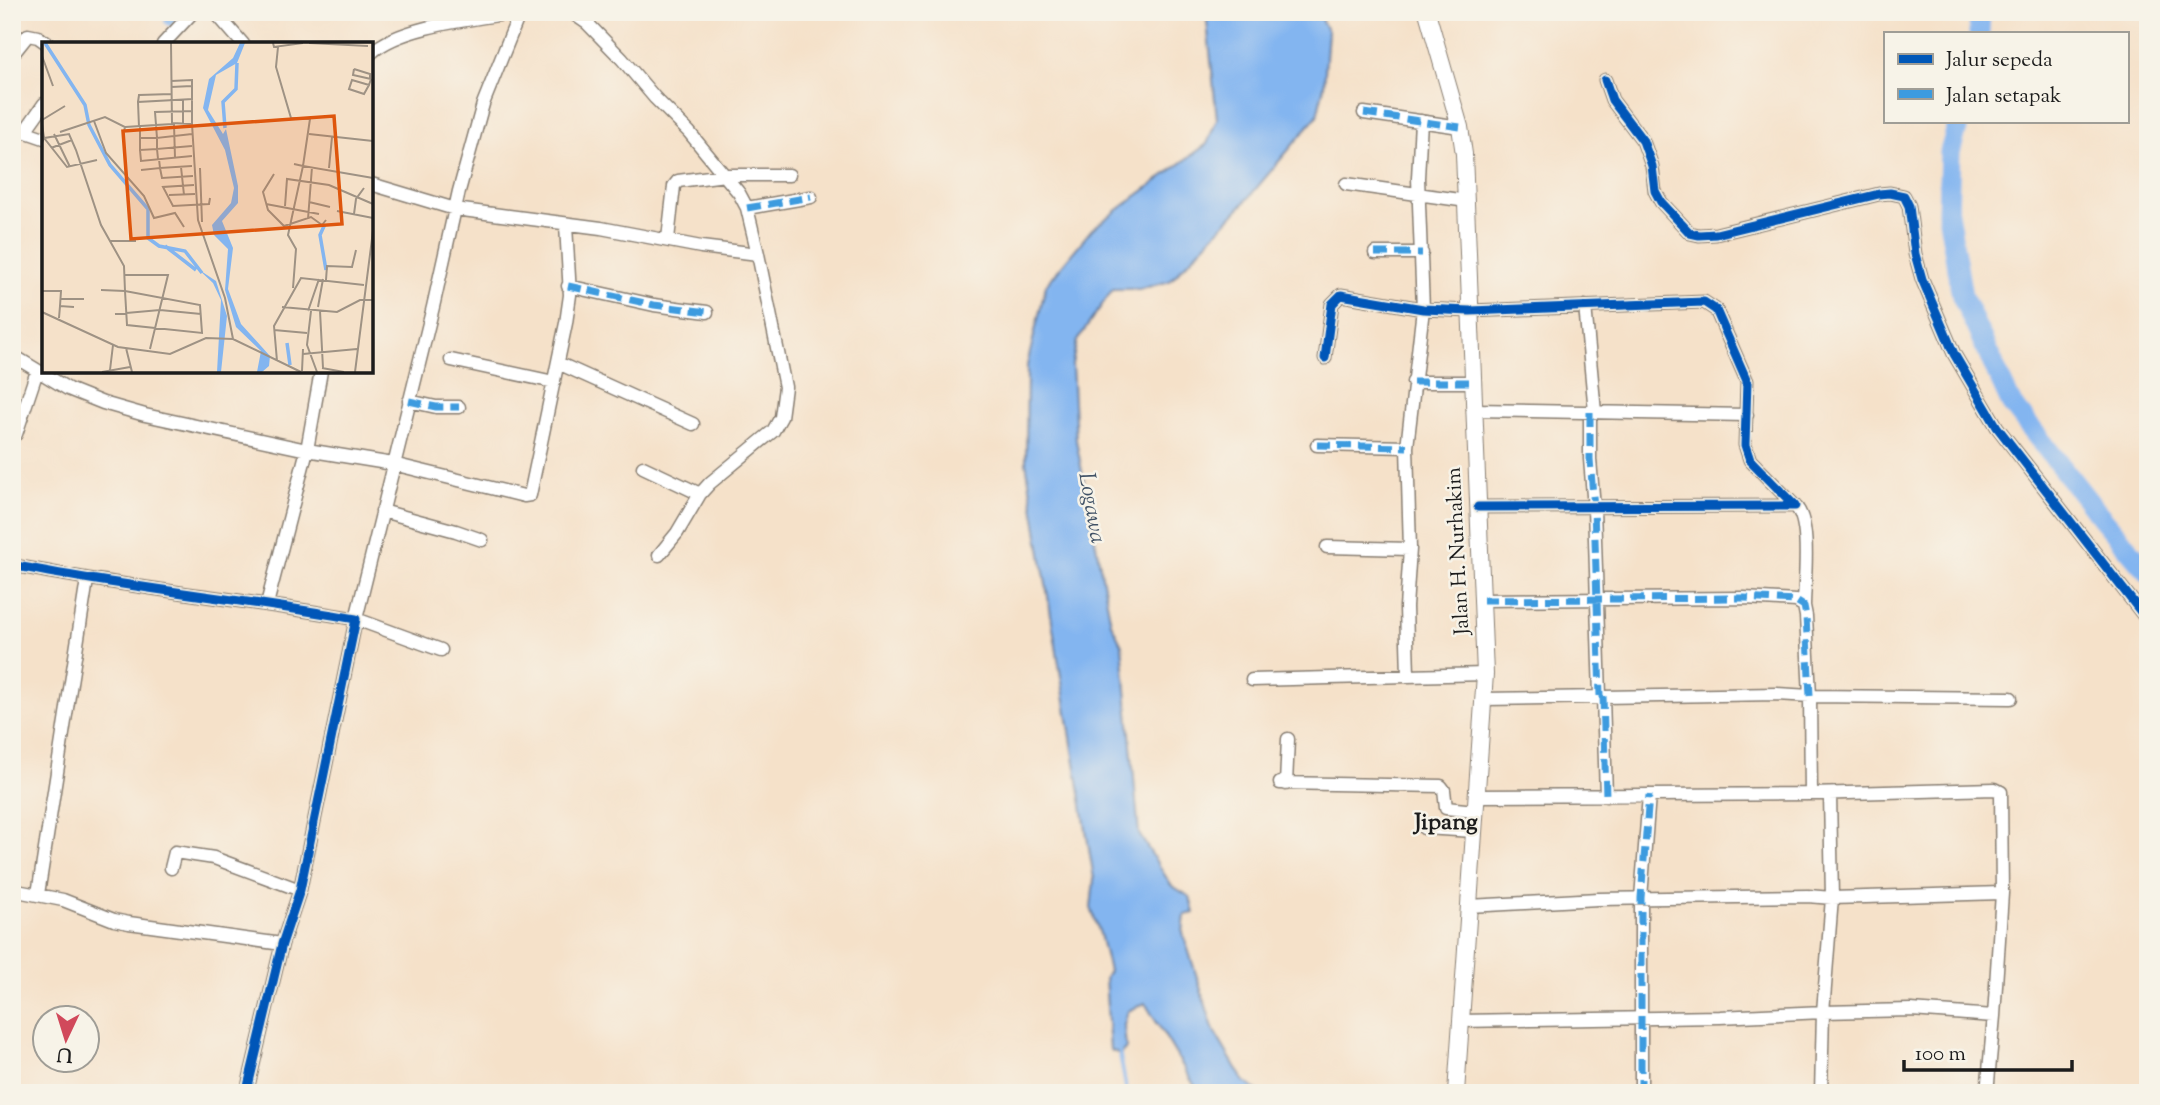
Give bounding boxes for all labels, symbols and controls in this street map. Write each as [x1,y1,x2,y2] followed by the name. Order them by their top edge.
[1884,32,2128,122] legend
[42,42,373,373] inset map
[1945,46,2053,76] text: Jalur sepeda
[1945,82,2062,112] text: Jalan setapak
[1440,466,1478,637] street label: Jalan H. Nurhakim
[1069,470,1113,546] water label: Logawa
[1412,806,1478,840] district label: Jipang
[32,1004,102,1074] north arrow
[1904,1028,2072,1072] scale bar
[56,1039,74,1067] text: U
[1915,1040,1966,1070] text: 100 m

